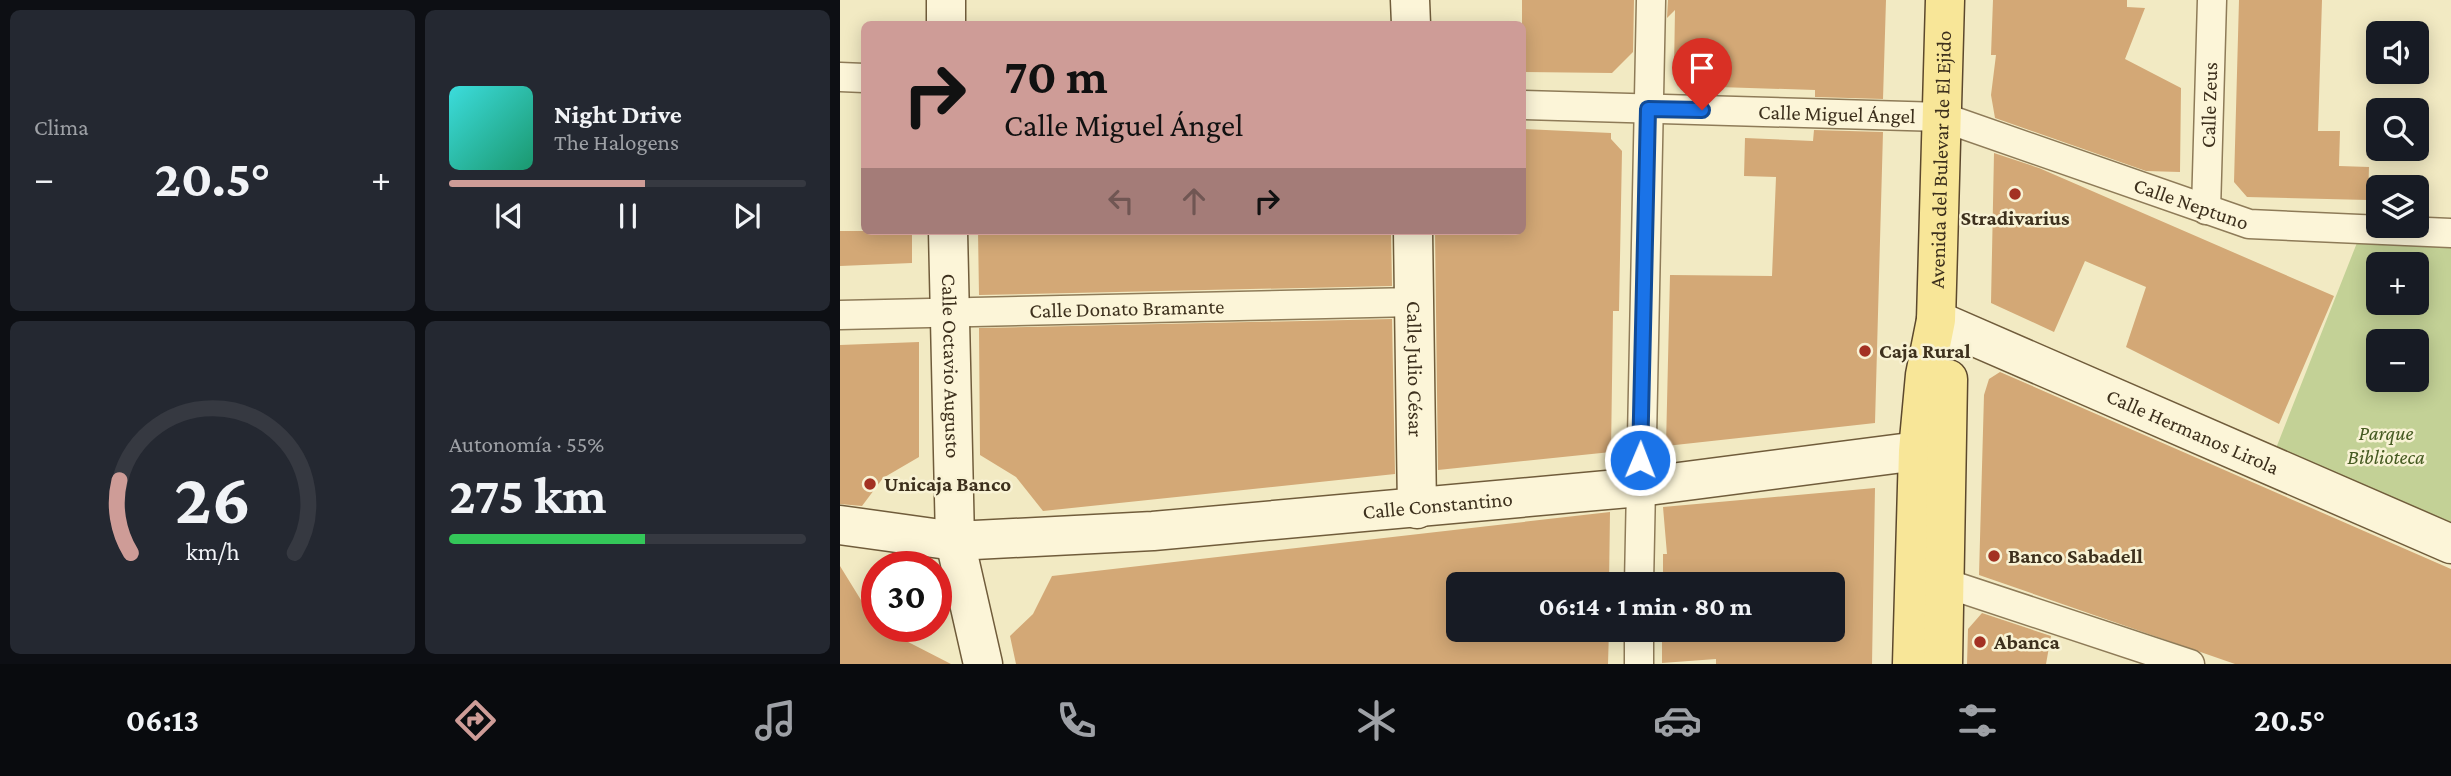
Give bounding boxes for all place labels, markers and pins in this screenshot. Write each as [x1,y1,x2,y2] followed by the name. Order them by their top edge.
[1672,38,1732,110] pin
[2007,186,2023,202] marker: Stradivarius
[1960,206,2070,230] place label: Stradivarius
[1879,339,1971,363] place label: Caja Rural
[1857,343,1873,359] marker: Caja Rural
[884,472,1011,496] place label: Unicaja Banco
[862,476,878,492] marker: Unicaja Banco
[2008,544,2143,568] place label: Banco Sabadell
[1986,548,2002,564] marker: Banco Sabadell
[1993,630,2061,654] place label: Abanca
[1972,634,1988,650] marker: Abanca

